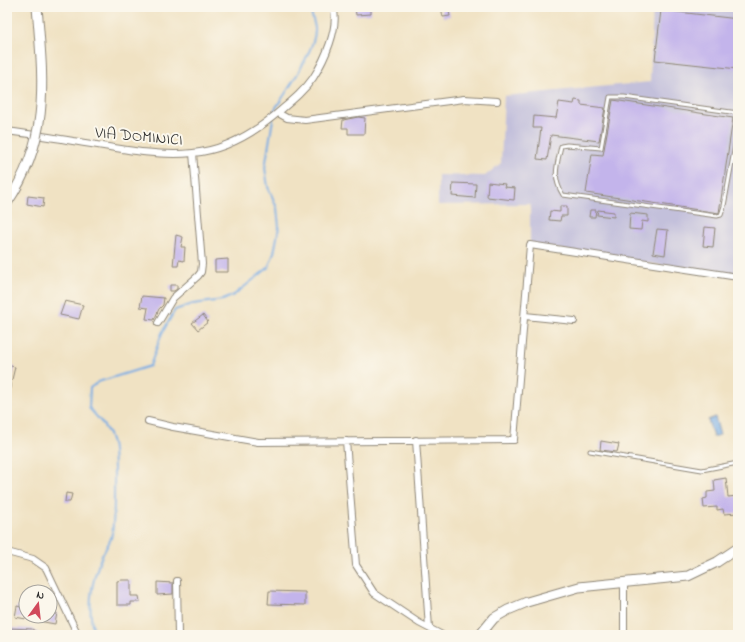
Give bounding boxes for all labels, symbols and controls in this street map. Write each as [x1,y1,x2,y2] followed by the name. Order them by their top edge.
[93,121,184,153] street label: VIA DOMINICI
[18,584,58,624] north arrow
[35,587,46,604] text: N

